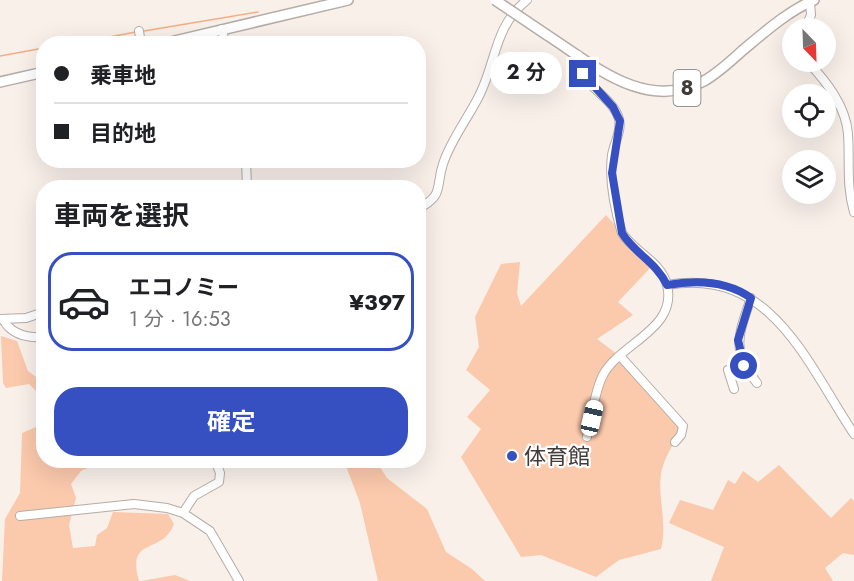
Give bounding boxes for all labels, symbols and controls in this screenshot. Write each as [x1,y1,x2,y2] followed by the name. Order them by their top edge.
[782,18,836,72] north arrow
[782,18,836,204] map controls
[490,53,562,95] callout: 2 分
[506,58,546,87] text: 2 分
[90,59,156,91] text: 乗車地
[569,60,596,87] route end
[674,70,700,106] road number: 8
[782,84,836,138] button: locate
[90,117,156,149] text: 目的地
[782,150,836,204] button: layers
[54,196,189,235] text: 車両を選択
[129,271,239,303] text: エコノミー
[57,275,111,329] icon: car
[349,286,405,318] text: ¥397
[129,305,231,334] text: 1 分 · 16:53
[730,352,757,379] route start
[54,387,408,456] button: 確定
[579,398,605,438] car
[524,440,590,472] place label: 体育館
[505,449,519,463] marker: 体育館

